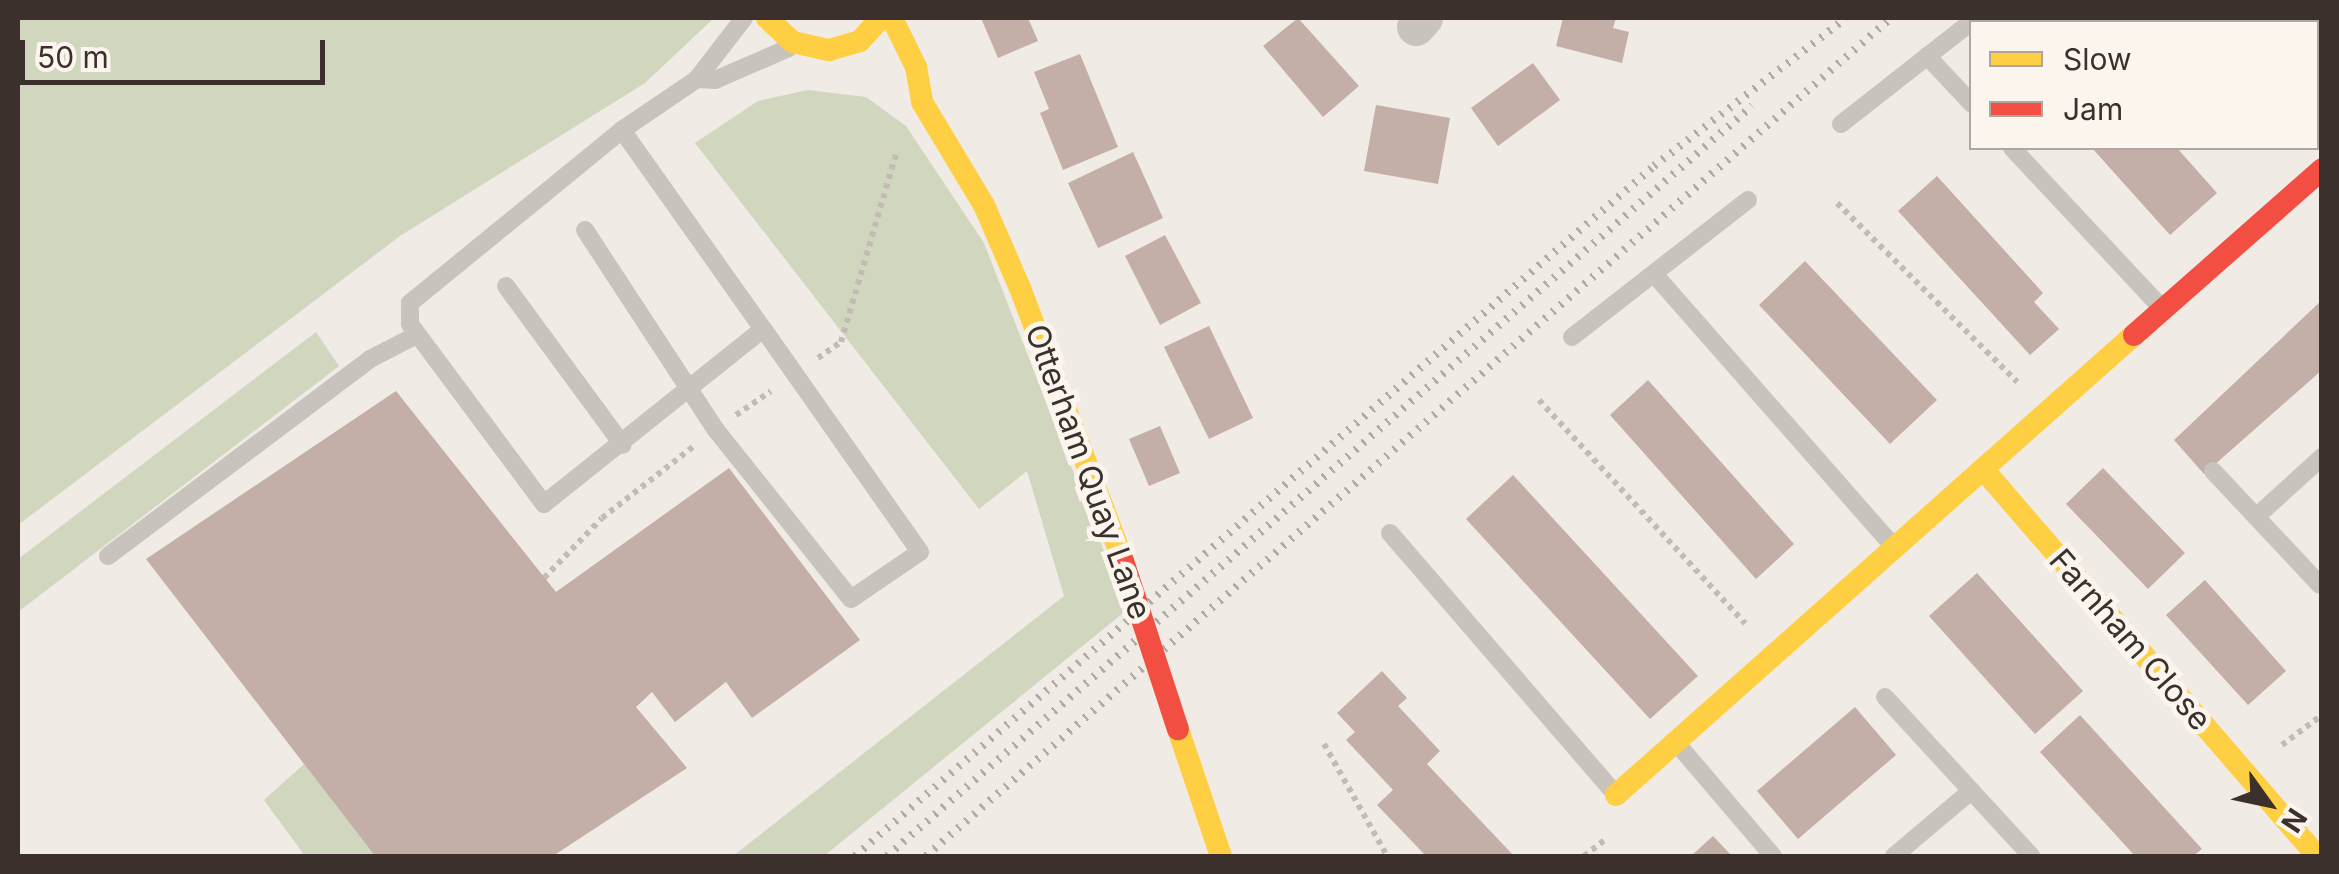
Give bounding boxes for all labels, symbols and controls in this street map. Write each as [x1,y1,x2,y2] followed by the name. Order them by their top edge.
[25,20,330,82] scale bar
[1969,20,2319,150] legend
[37,39,109,75] text: 50 m
[2063,41,2132,77] text: Slow
[2063,91,2123,127] text: Jam
[1017,319,1159,625] street label: Otterham Quay Lane
[2041,542,2219,738] street label: Farnham Close
[2219,754,2319,854] north arrow
[2274,802,2314,839] text: N

